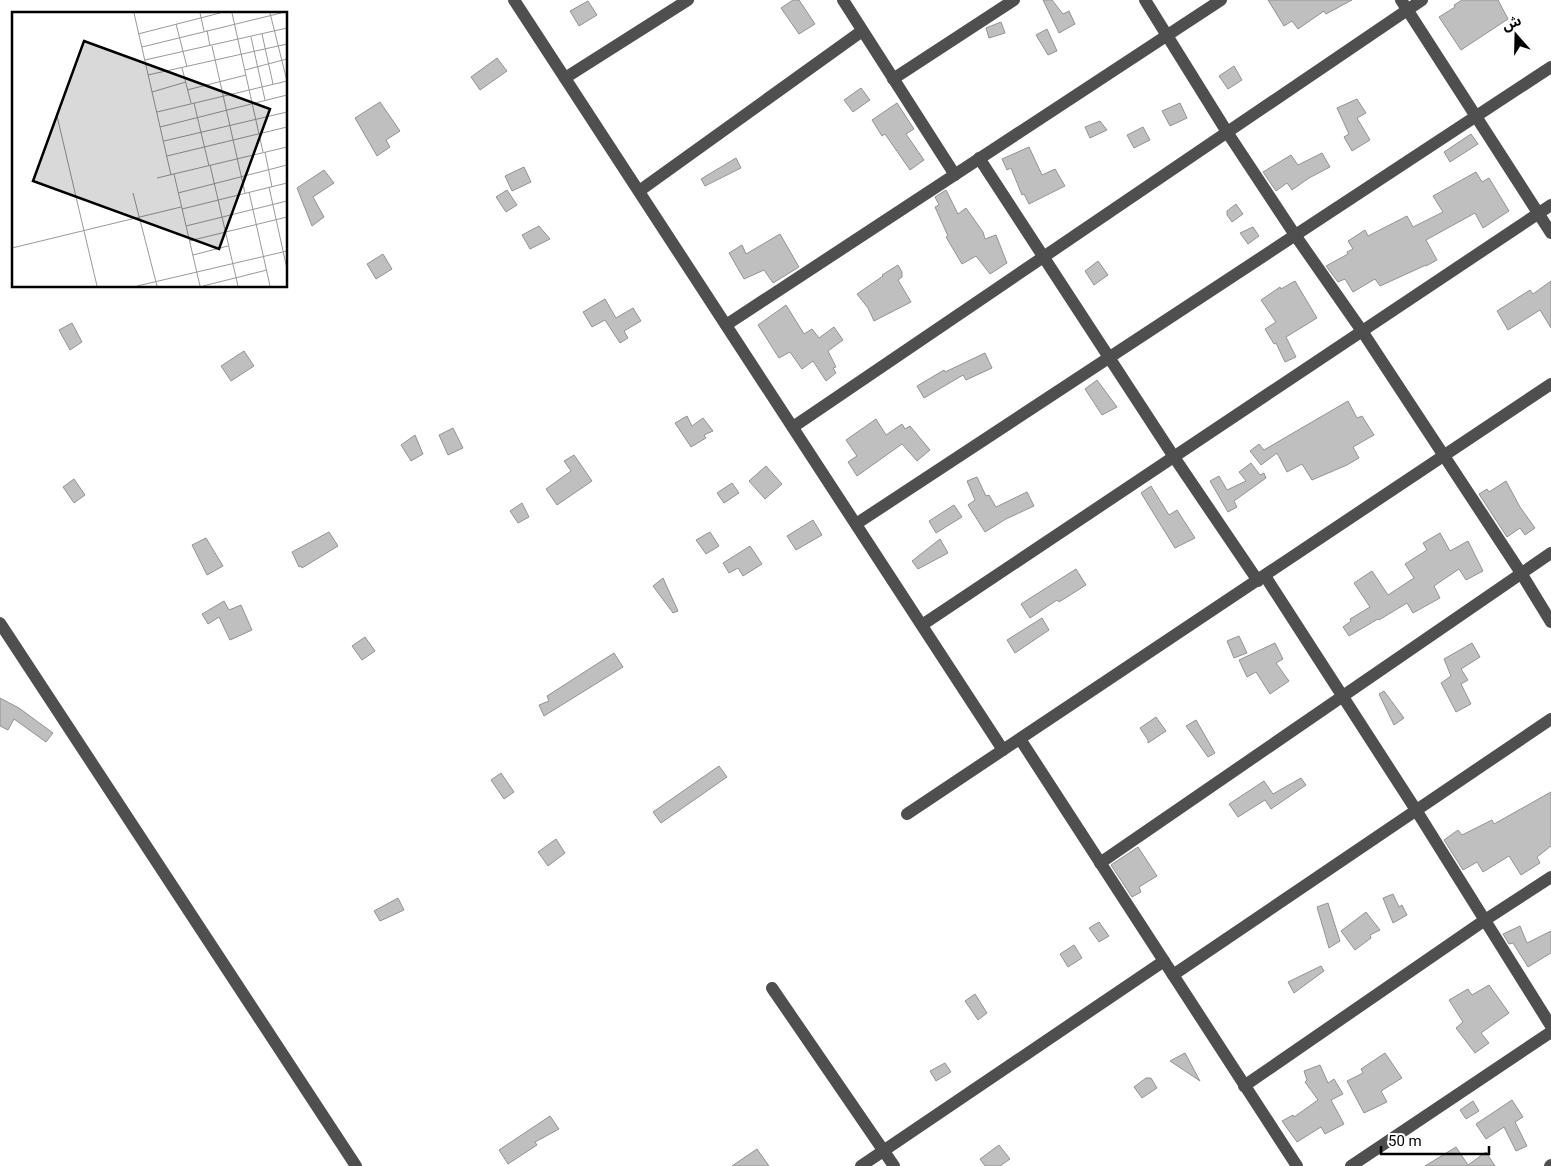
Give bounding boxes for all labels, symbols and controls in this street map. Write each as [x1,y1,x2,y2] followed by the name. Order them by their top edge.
[1491,10,1541,60] north arrow
[12,12,288,288] inset map
[1500,12,1523,34] text: ش
[1381,1124,1488,1156] scale bar
[1388,1132,1422,1150] text: 50 m

